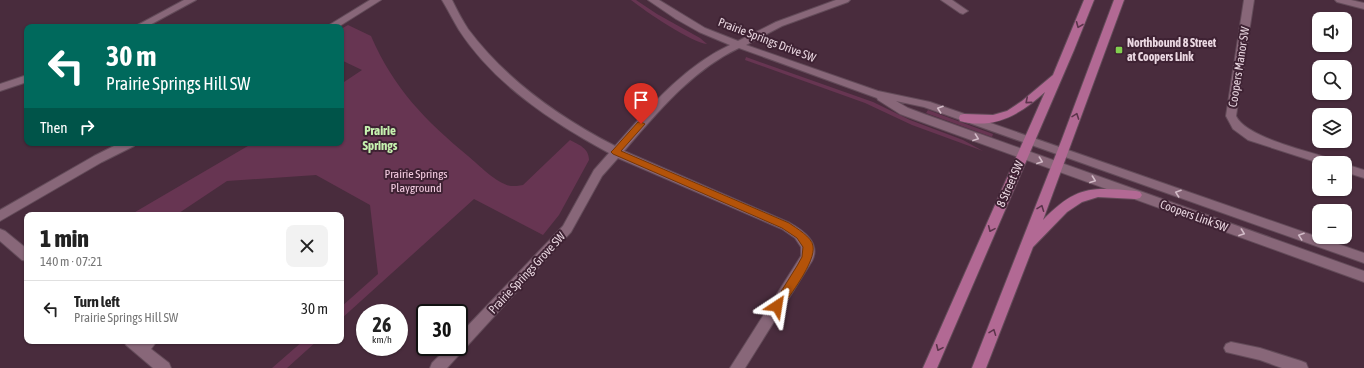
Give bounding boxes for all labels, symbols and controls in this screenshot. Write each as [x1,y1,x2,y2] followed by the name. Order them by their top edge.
[1312,12,1352,244] map controls
[1312,12,1352,52] button: sound
[716,15,818,65] street label: Prairie Springs Drive SW
[1076,21,1084,29] one-way arrow
[1226,25,1252,108] street label: Coopers Manor SW
[1127,36,1217,64] place label: Northbound 8 Street at Coopers Link
[40,40,92,92] icon: left
[106,40,156,72] text: 30 m
[1114,45,1124,55] marker: Northbound 8 Street at Coopers Link
[1312,60,1352,100] button: search
[106,73,250,94] text: Prairie Springs Hill SW
[624,83,658,124] pin
[630,89,652,111] icon: arrive
[1025,97,1033,104] one-way arrow
[937,105,944,114] one-way arrow
[1312,108,1352,148] button: layers
[1072,112,1080,119] one-way arrow
[76,116,98,138] icon: right
[40,119,68,136] text: Then
[363,123,398,153] district label: Prairie Springs
[972,133,979,141] one-way arrow
[1036,156,1043,164] one-way arrow
[1312,156,1352,196] button: +
[994,159,1026,209] street label: 8 Street SW
[384,167,448,195] park label: Prairie Springs Playground
[1090,175,1097,183] one-way arrow
[1175,189,1182,198] one-way arrow
[1158,197,1230,235] street label: Coopers Link SW
[1036,204,1044,211] one-way arrow
[1312,204,1352,244] button: −
[988,224,996,232] one-way arrow
[40,225,89,252] text: 1 min
[286,225,328,267] button: close
[486,229,568,316] street label: Prairie Springs Grove SW
[1238,229,1245,237] one-way arrow
[1297,232,1304,241] one-way arrow
[40,254,103,269] text: 140 m · 07:21
[756,285,798,327] position arrow
[74,293,120,310] text: Turn left
[40,298,62,320] icon: left
[301,300,328,317] text: 30 m
[416,304,468,356] speed limit sign: 30
[74,310,178,325] text: Prairie Springs Hill SW
[373,313,391,336] text: 26
[988,329,996,336] one-way arrow
[372,334,392,345] text: km/h
[935,344,943,351] one-way arrow

